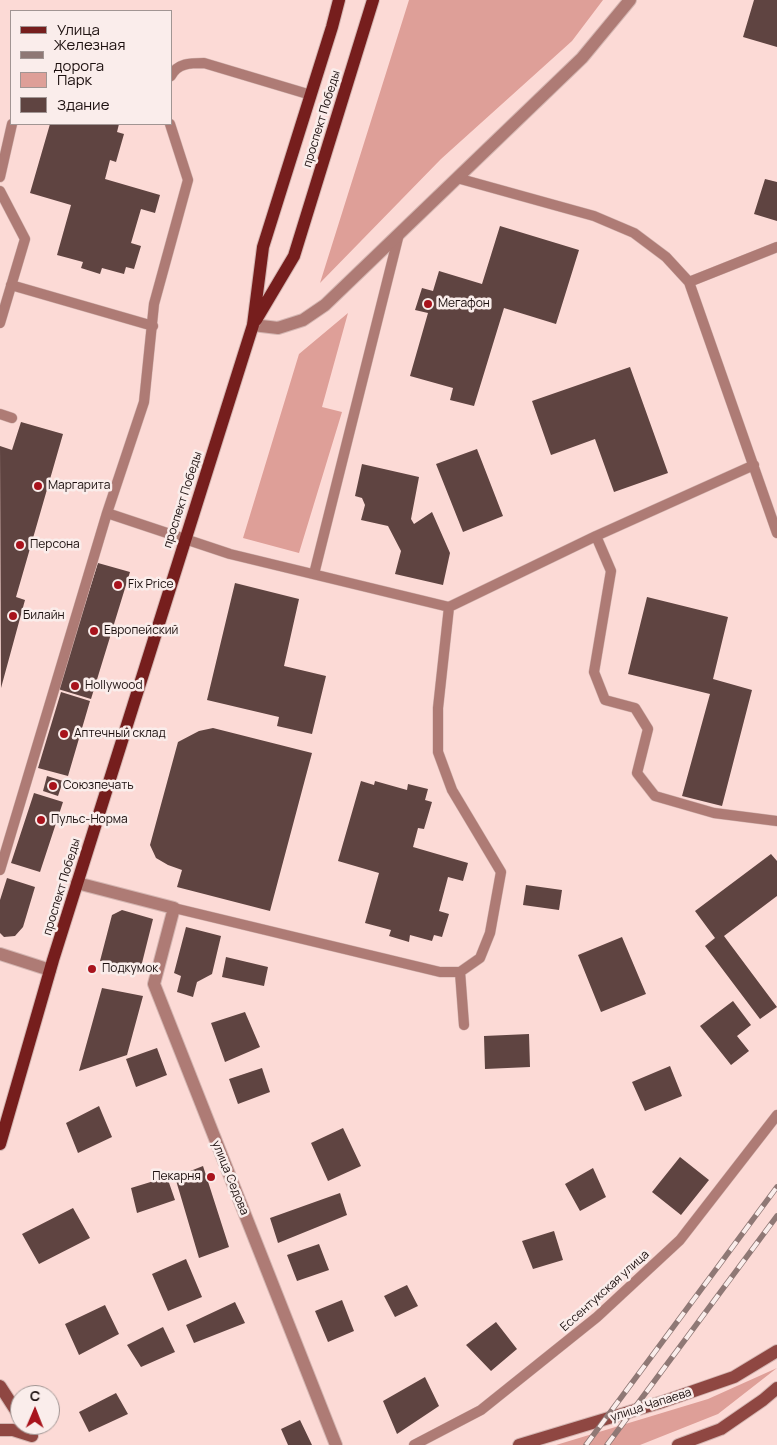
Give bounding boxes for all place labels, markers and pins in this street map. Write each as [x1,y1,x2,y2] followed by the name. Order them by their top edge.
[438,297,490,311] place label: Мегафон
[422,298,434,310] marker: Мегафон
[48,479,110,493] place label: Маргарита
[32,480,44,492] marker: Маргарита
[30,538,80,552] place label: Персона
[14,539,26,551] marker: Персона
[128,578,173,592] place label: Fix Price
[112,579,124,591] marker: Fix Price
[23,609,65,623] place label: Билайн
[7,610,19,622] marker: Билайн
[104,624,178,638] place label: Европейский
[88,625,100,637] marker: Европейский
[85,679,143,693] place label: Hollywood
[69,680,81,692] marker: Hollywood
[74,727,166,741] place label: Аптечный склад
[58,728,70,740] marker: Аптечный склад
[63,779,134,793] place label: Союзпечать
[47,780,59,792] marker: Союзпечать
[51,813,128,827] place label: Пульс-Норма
[35,814,47,826] marker: Пульс-Норма
[102,962,158,976] place label: Подкумок
[86,963,98,975] marker: Подкумок
[152,1170,201,1184] place label: Пекарня
[205,1171,217,1183] marker: Пекарня

